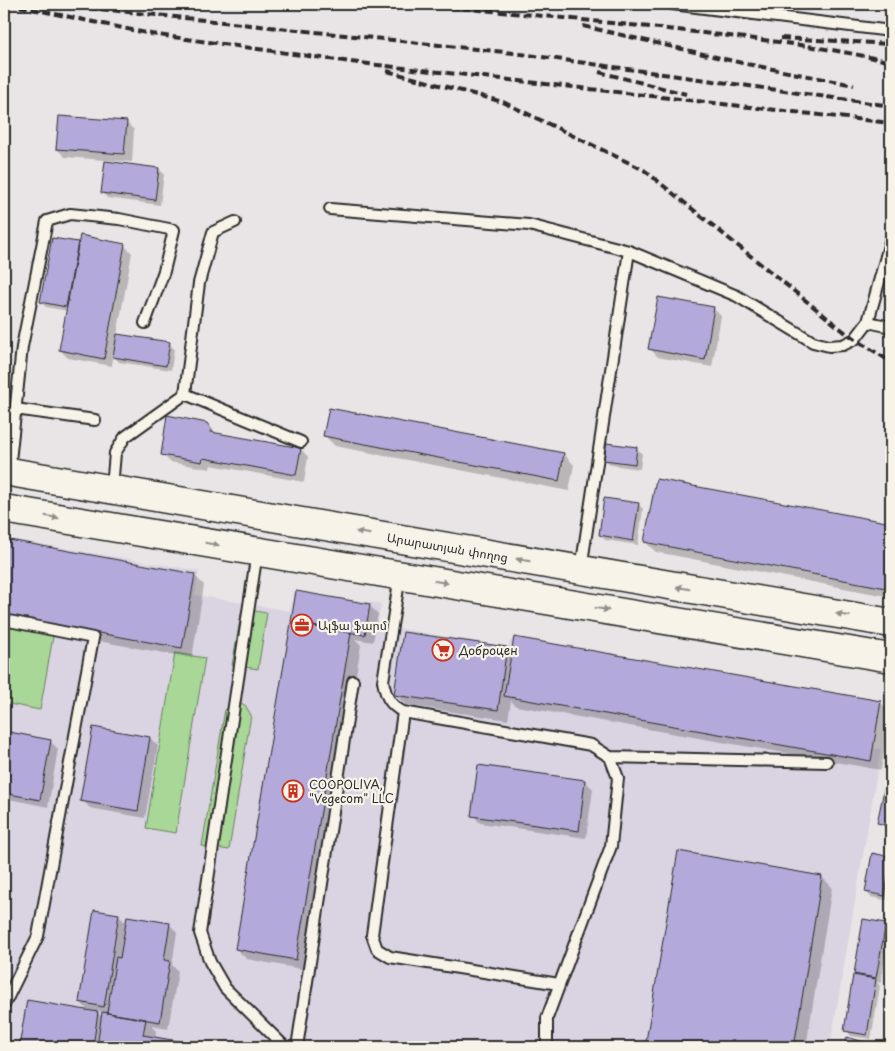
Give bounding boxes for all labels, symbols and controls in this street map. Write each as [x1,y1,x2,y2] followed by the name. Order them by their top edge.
[44,513,60,521] one-way arrow
[354,528,370,536] one-way arrow
[386,528,509,566] street label: Արարատյան փողոց
[204,540,220,548] one-way arrow
[515,556,531,564] one-way arrow
[434,579,450,587] one-way arrow
[675,583,691,591] one-way arrow
[594,606,610,614] one-way arrow
[835,611,851,619] one-way arrow
[290,613,314,637] office icon: Ալֆա ֆարմ
[318,616,387,634] place label: Ալֆա ֆարմ
[431,638,455,662] supermarket icon: Доброцен
[458,641,518,659] place label: Доброцен
[309,775,394,807] place label: COOPOLIVA, "Vegecom" LLC
[281,779,305,803] building icon: COOPOLIVA, "Vegecom" LLC

